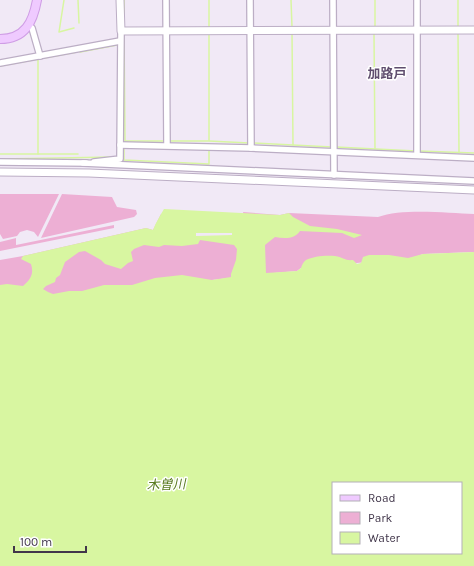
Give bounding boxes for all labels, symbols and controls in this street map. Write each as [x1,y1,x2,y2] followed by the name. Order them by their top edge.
[367,66,407,81] district label: 加路戸
[146,476,188,493] water label: 木曽川
[332,482,462,554] legend
[368,491,396,505] text: Road
[368,511,393,525] text: Park
[14,528,86,554] scale bar
[368,531,401,545] text: Water
[20,535,52,549] text: 100 m

